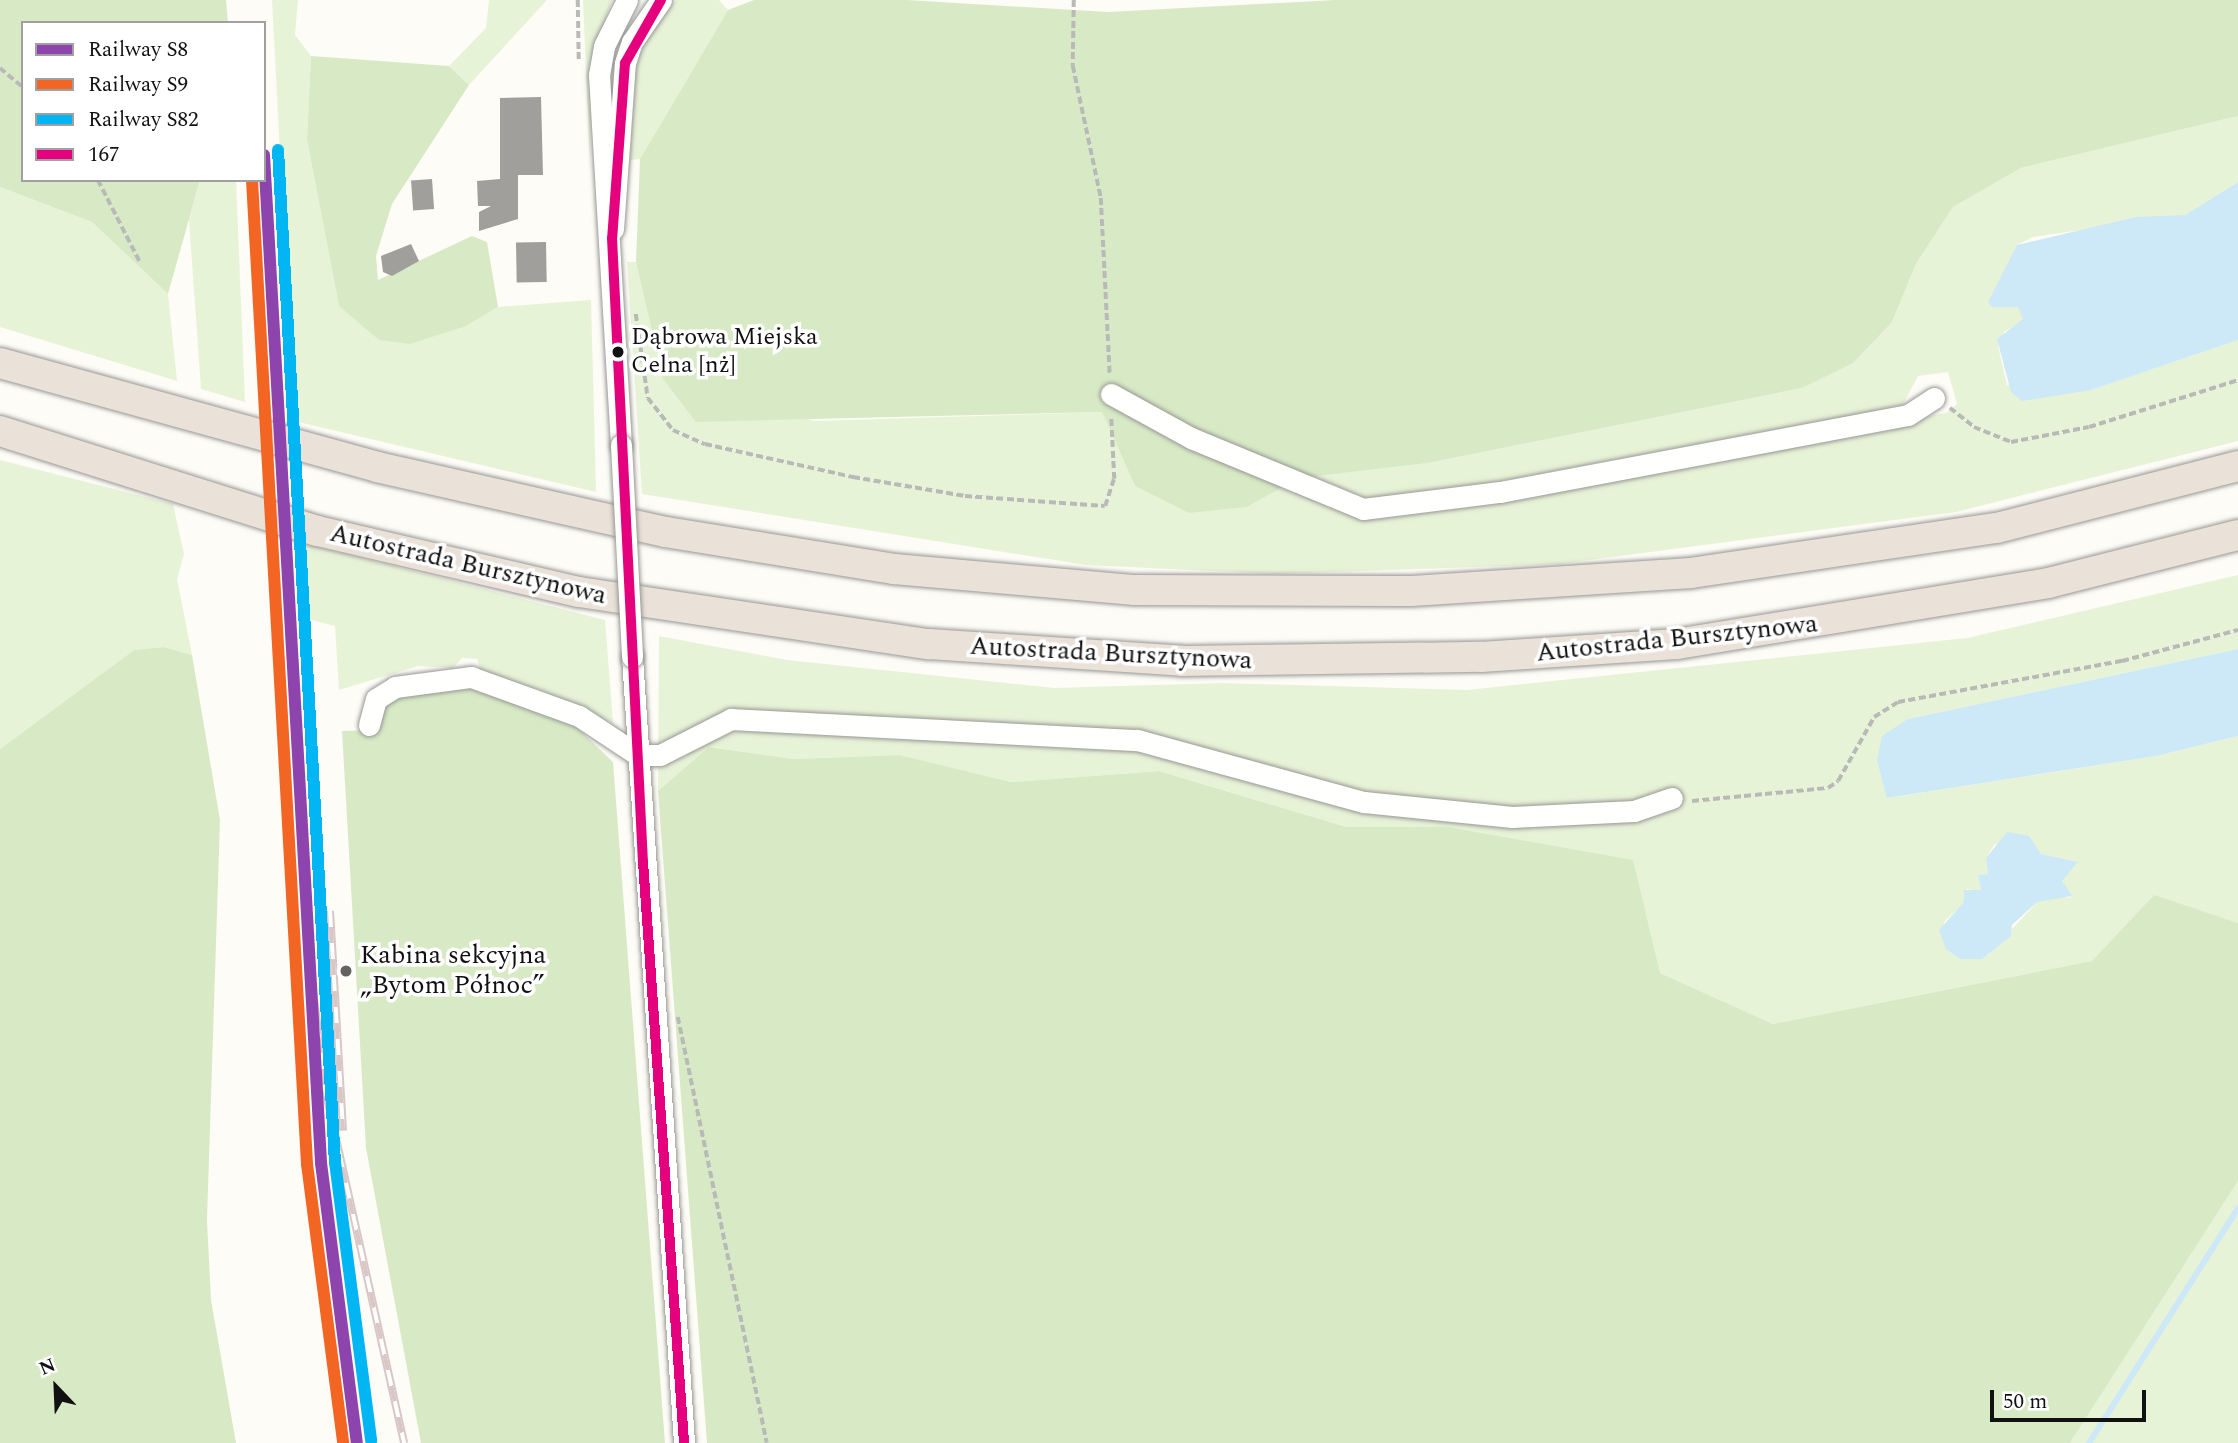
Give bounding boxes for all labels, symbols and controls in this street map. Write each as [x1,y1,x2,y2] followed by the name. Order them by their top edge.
[21,21,266,182] legend
[88,34,188,66] text: Railway S8
[88,69,188,101] text: Railway S9
[88,104,199,136] text: Railway S82
[88,139,120,171] text: 167
[631,324,818,380] place label: Dąbrowa Miejska Celna [nż]
[611,345,625,359] marker: Dąbrowa Miejska Celna [nż]
[327,518,609,612] street label: Autostrada Bursztynowa
[1535,609,1819,669] street label: Autostrada Bursztynowa
[969,631,1253,677] street label: Autostrada Bursztynowa
[360,940,546,1002] place label: Kabina sekcyjna „Bytom Północ”
[338,963,354,979] marker: Kabina sekcyjna „Bytom Północ”
[35,1351,60,1384] text: N
[21,1352,91,1422] north arrow
[1993,1376,2149,1420] scale bar
[2003,1386,2047,1418] text: 50 m

